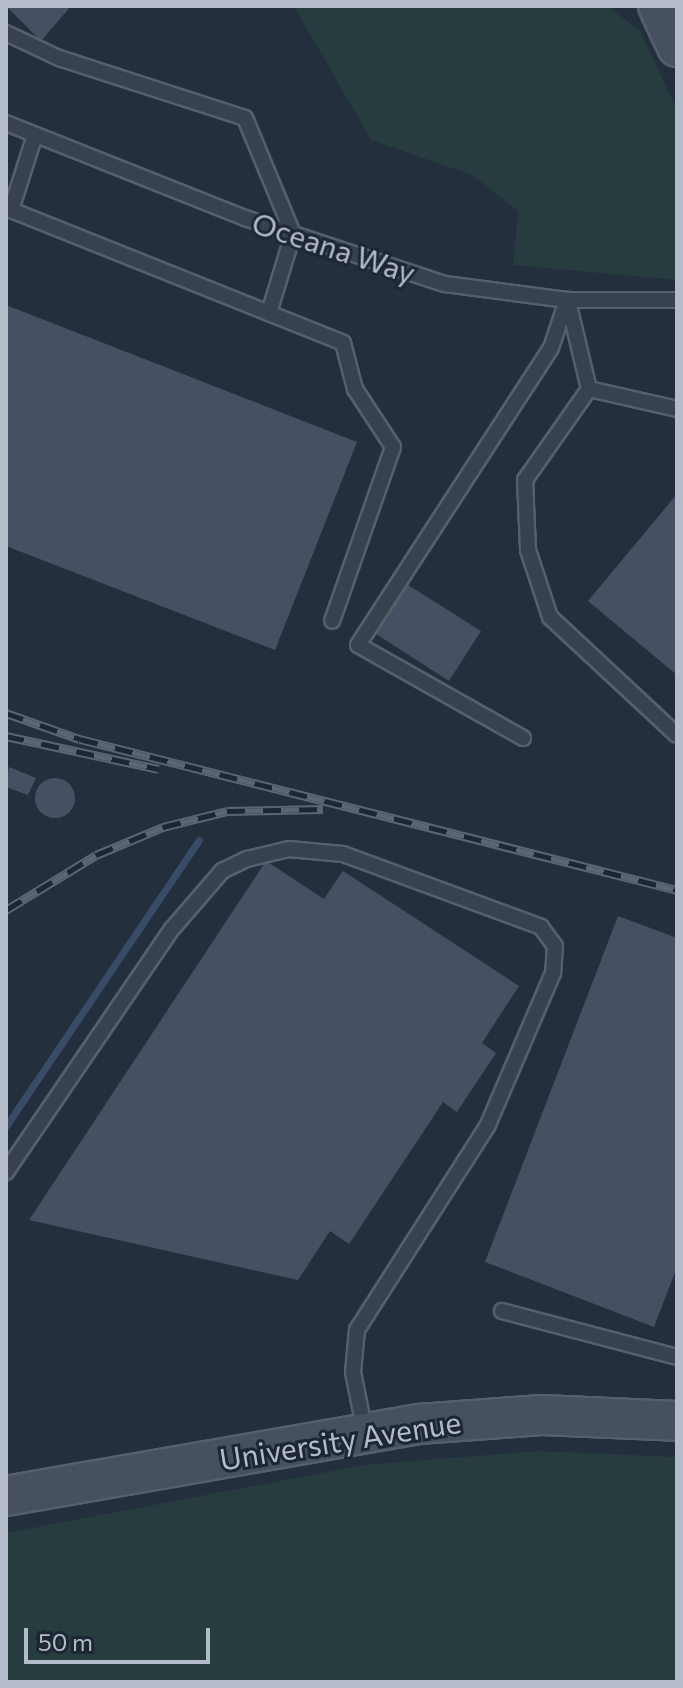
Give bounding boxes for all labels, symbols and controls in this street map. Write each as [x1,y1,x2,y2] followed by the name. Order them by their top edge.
[248,204,420,290] street label: Oceana Way
[217,1403,463,1477] street label: University Avenue
[28,1612,214,1662] scale bar
[38,1627,93,1656] text: 50 m

